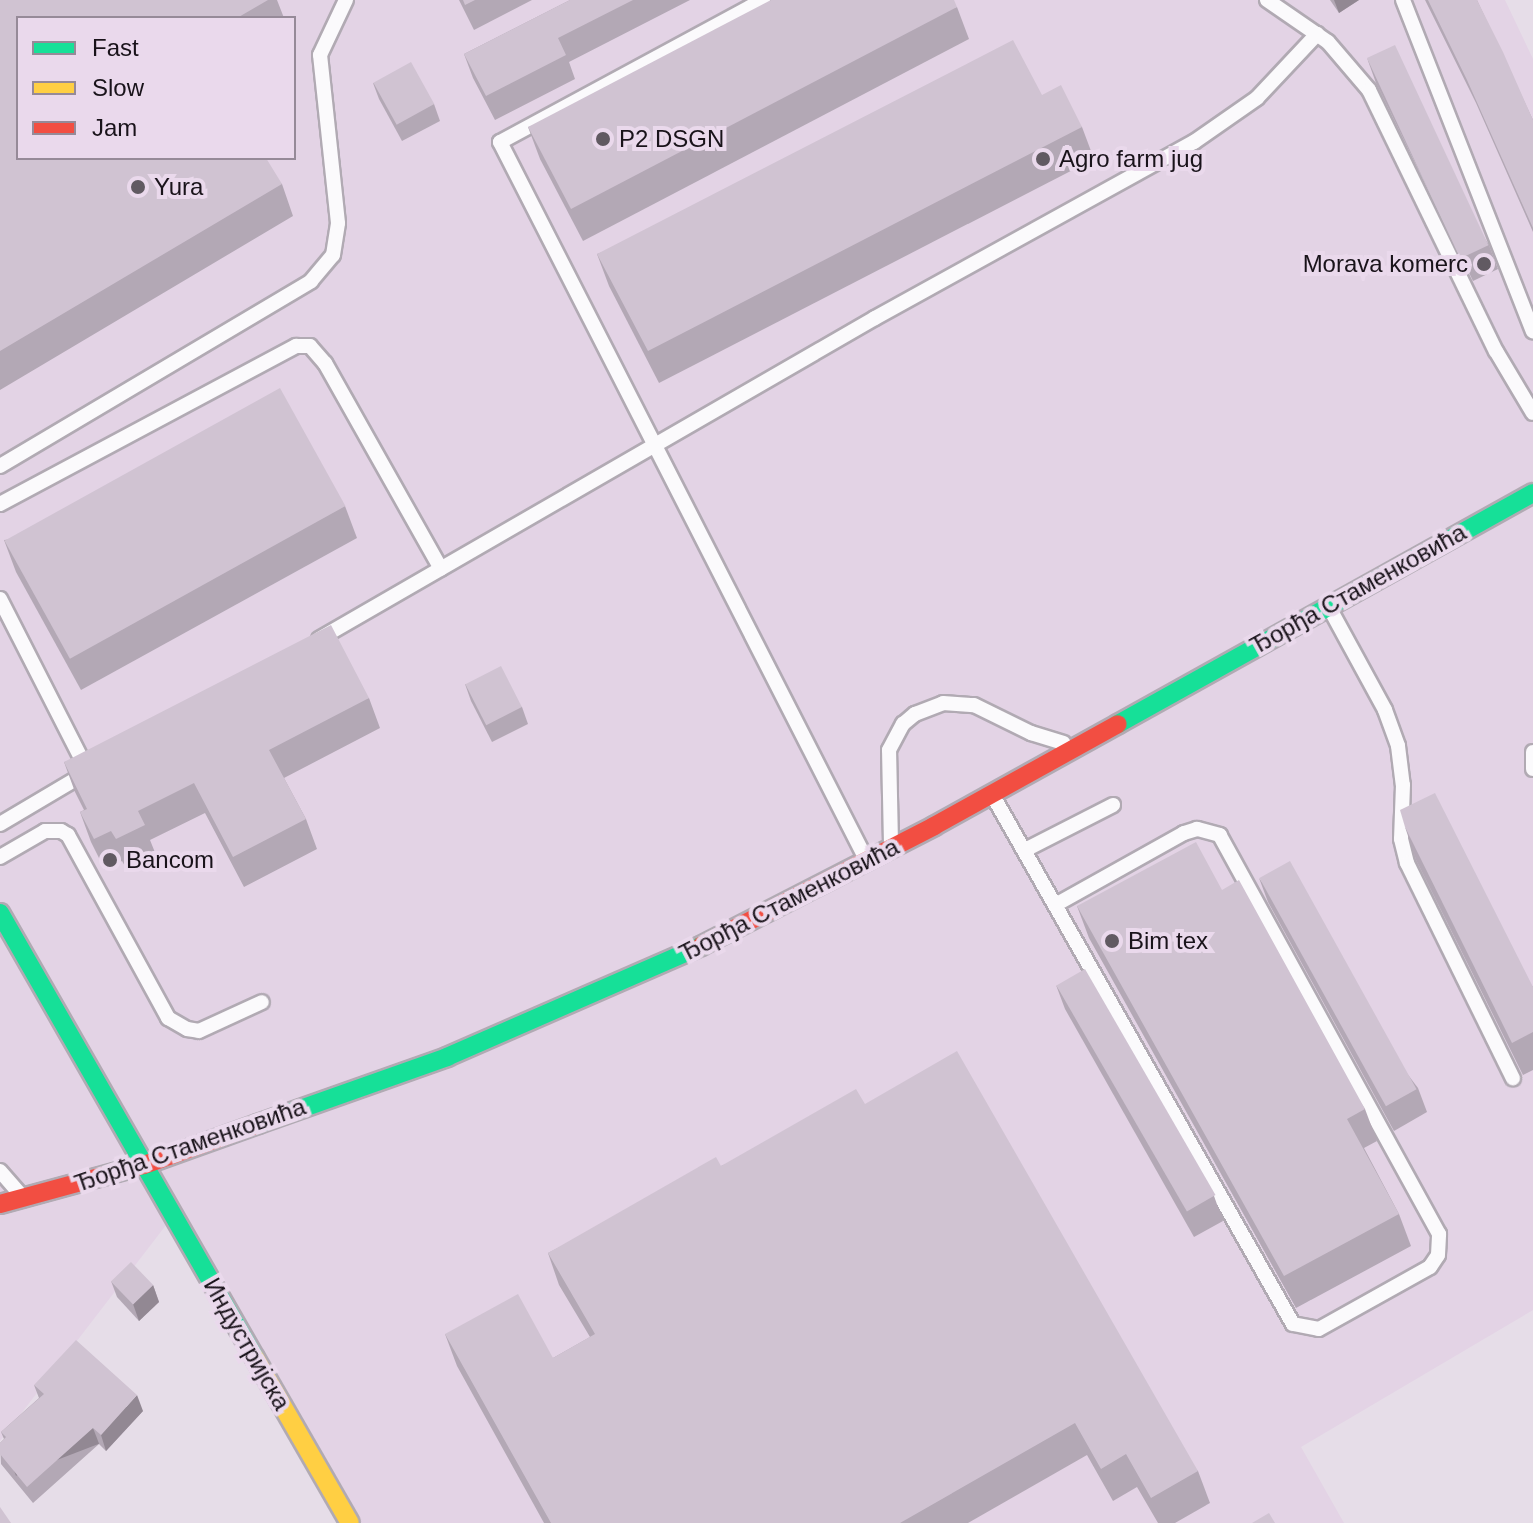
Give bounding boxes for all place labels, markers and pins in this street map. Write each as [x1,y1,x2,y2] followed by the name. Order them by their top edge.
[619,125,724,153] place label: P2 DSGN
[594,130,612,148] marker: P2 DSGN
[1059,145,1203,173] place label: Agro farm jug
[1034,150,1052,168] marker: Agro farm jug
[154,173,203,201] place label: Yura
[129,178,147,196] marker: Yura
[1303,250,1468,278] place label: Morava komerc
[1475,255,1493,273] marker: Morava komerc
[126,846,214,874] place label: Bancom
[101,851,119,869] marker: Bancom
[1128,927,1208,955] place label: Bim tex
[1103,932,1121,950] marker: Bim tex

